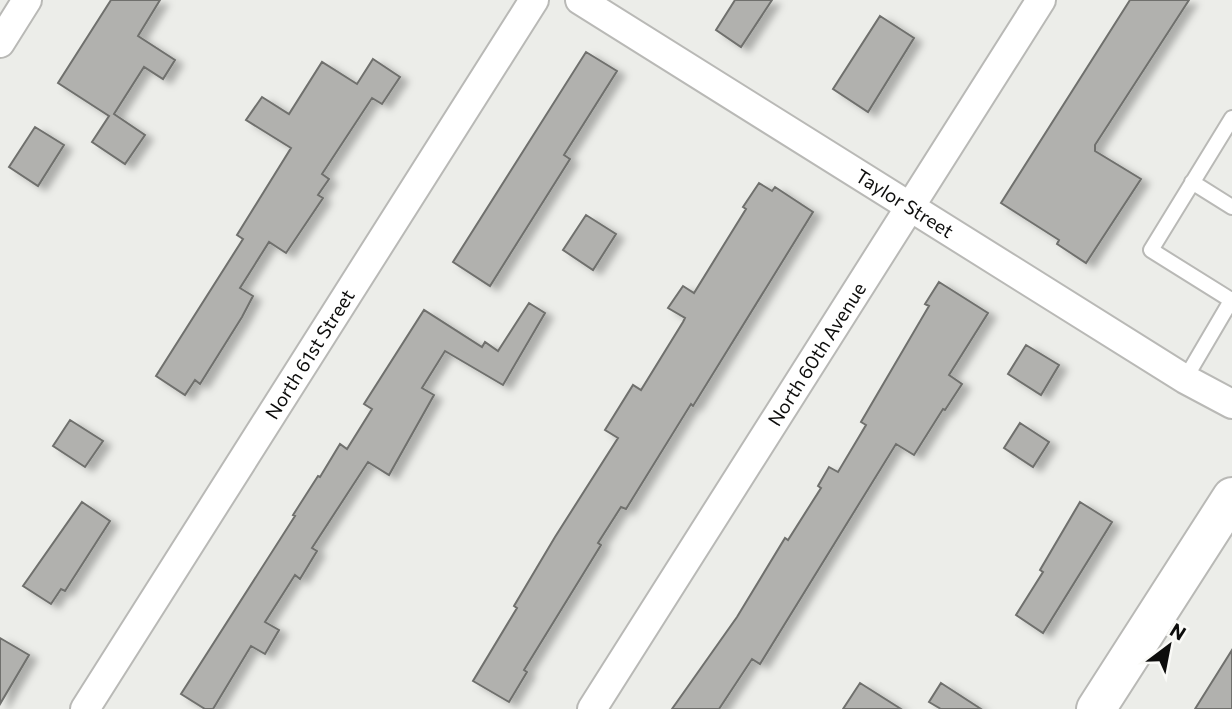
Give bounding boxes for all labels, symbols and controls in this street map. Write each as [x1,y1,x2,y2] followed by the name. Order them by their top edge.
[852,164,958,242] street label: Taylor Street
[762,278,870,430] street label: North 60th Avenue
[260,285,359,423] street label: North 61st Street
[1134,611,1204,681] north arrow
[1166,618,1190,645] text: N

